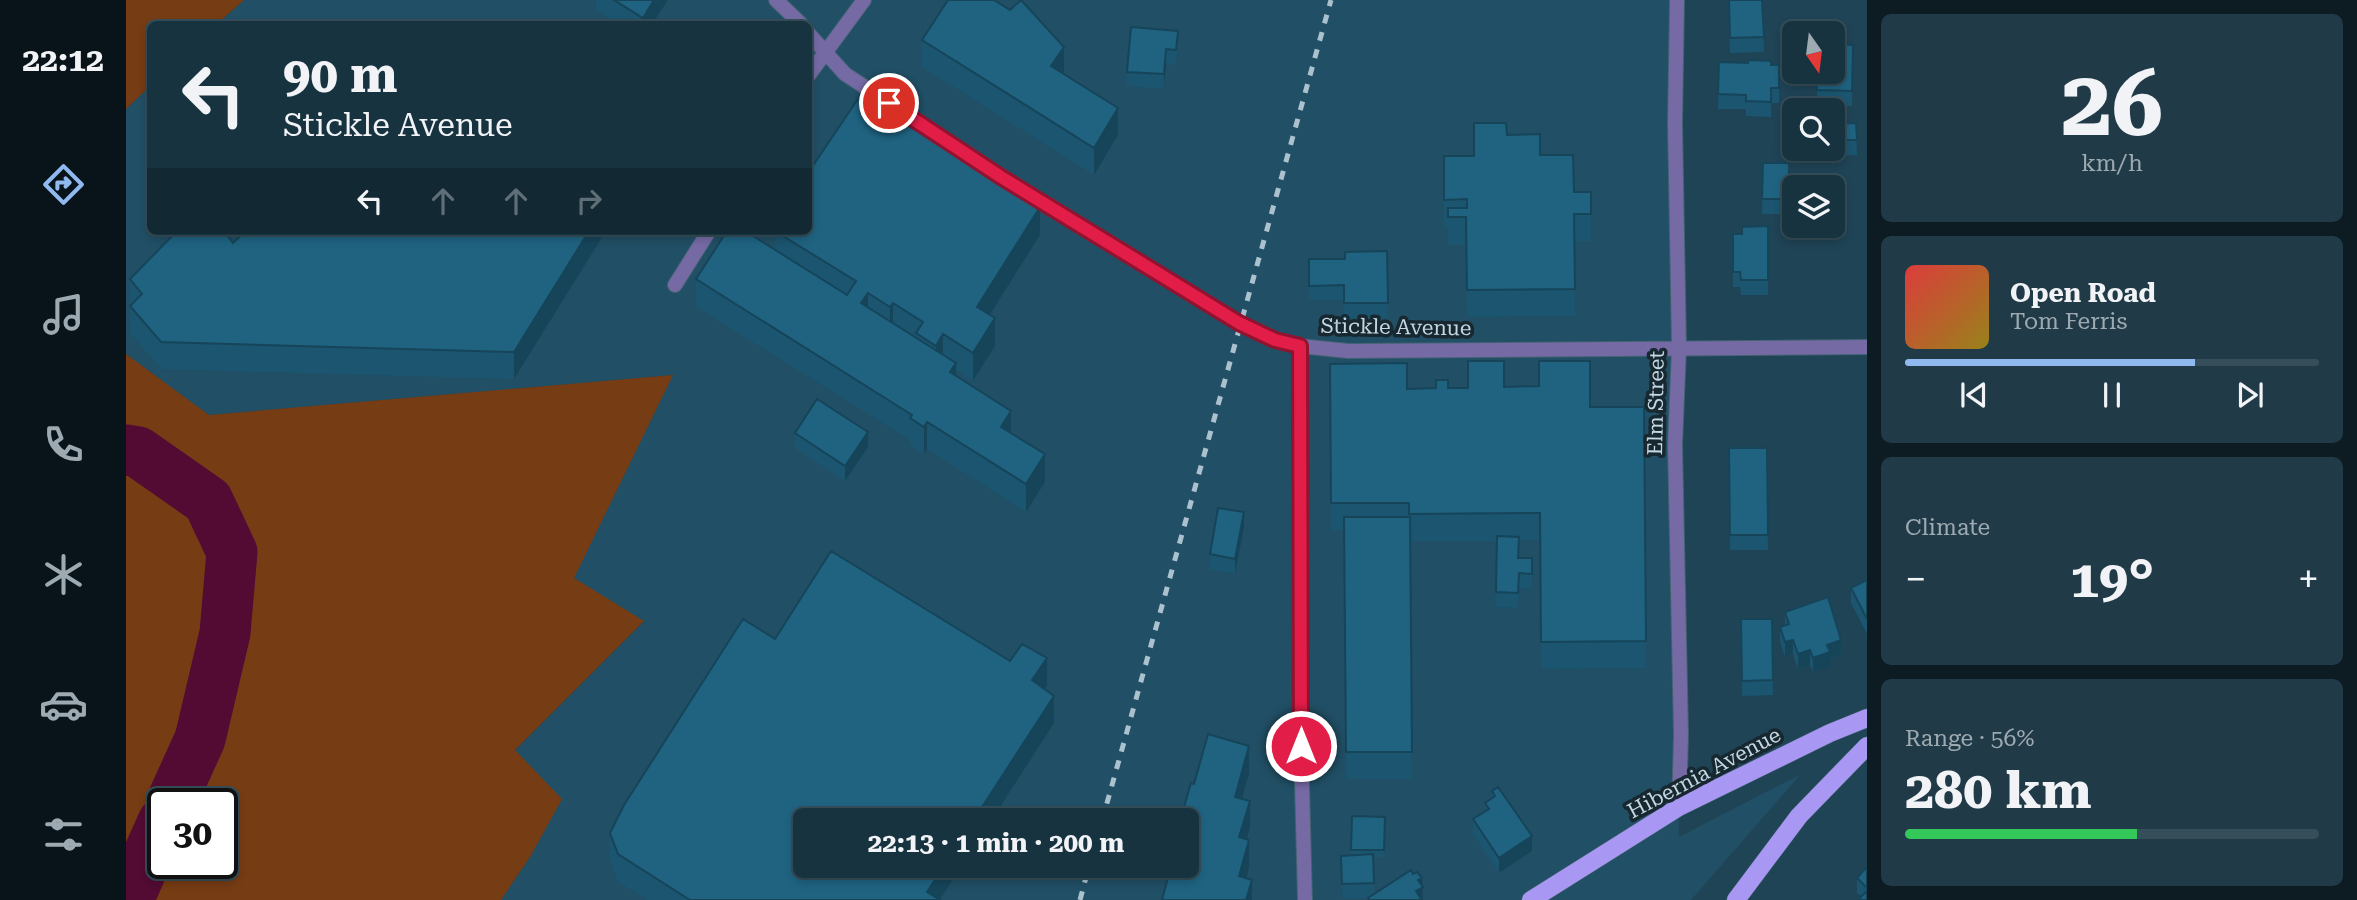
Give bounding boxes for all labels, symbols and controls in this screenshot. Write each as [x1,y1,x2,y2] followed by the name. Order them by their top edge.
[1782,21,1844,84] north arrow
[1782,21,1845,238] map controls
[22,41,104,79] text: 22:12
[283,47,398,104] text: 90 m
[168,49,259,140] icon: left
[2061,51,2163,157] text: 26
[859,73,919,133] pin
[870,84,908,122] icon: arrive
[1782,98,1845,161] button: search
[283,106,513,144] text: Stickle Avenue
[2081,150,2143,177] text: km/h
[39,160,88,209] icon: directions
[1782,175,1845,238] button: layers
[351,182,389,220] icon: left
[424,182,462,220] icon: ahead
[497,182,535,220] icon: ahead
[570,182,608,220] icon: right
[2010,278,2156,308] text: Open Road
[39,290,88,339] icon: music
[2010,308,2127,335] text: Tom Ferris
[1320,314,1472,340] street label: Stickle Avenue
[1643,350,1669,456] street label: Elm Street
[1955,376,1993,414] icon: previous
[2093,376,2131,414] icon: pause
[2231,376,2269,414] icon: next
[39,420,88,469] icon: phone
[1905,514,1990,541] text: Climate
[2070,549,2154,610] text: 19°
[39,550,88,599] icon: climate
[1905,557,1926,601] text: −
[2298,557,2319,601] text: +
[39,680,88,729] icon: car
[1264,709,1338,783] position arrow
[1623,722,1785,824] street label: Hibernia Avenue
[1905,725,2034,752] text: Range · 56%
[1905,760,2092,821] text: 280 km
[147,788,238,879] speed limit sign: 30
[39,810,88,859] icon: filters
[868,828,1124,858] text: 22:13 · 1 min · 200 m

